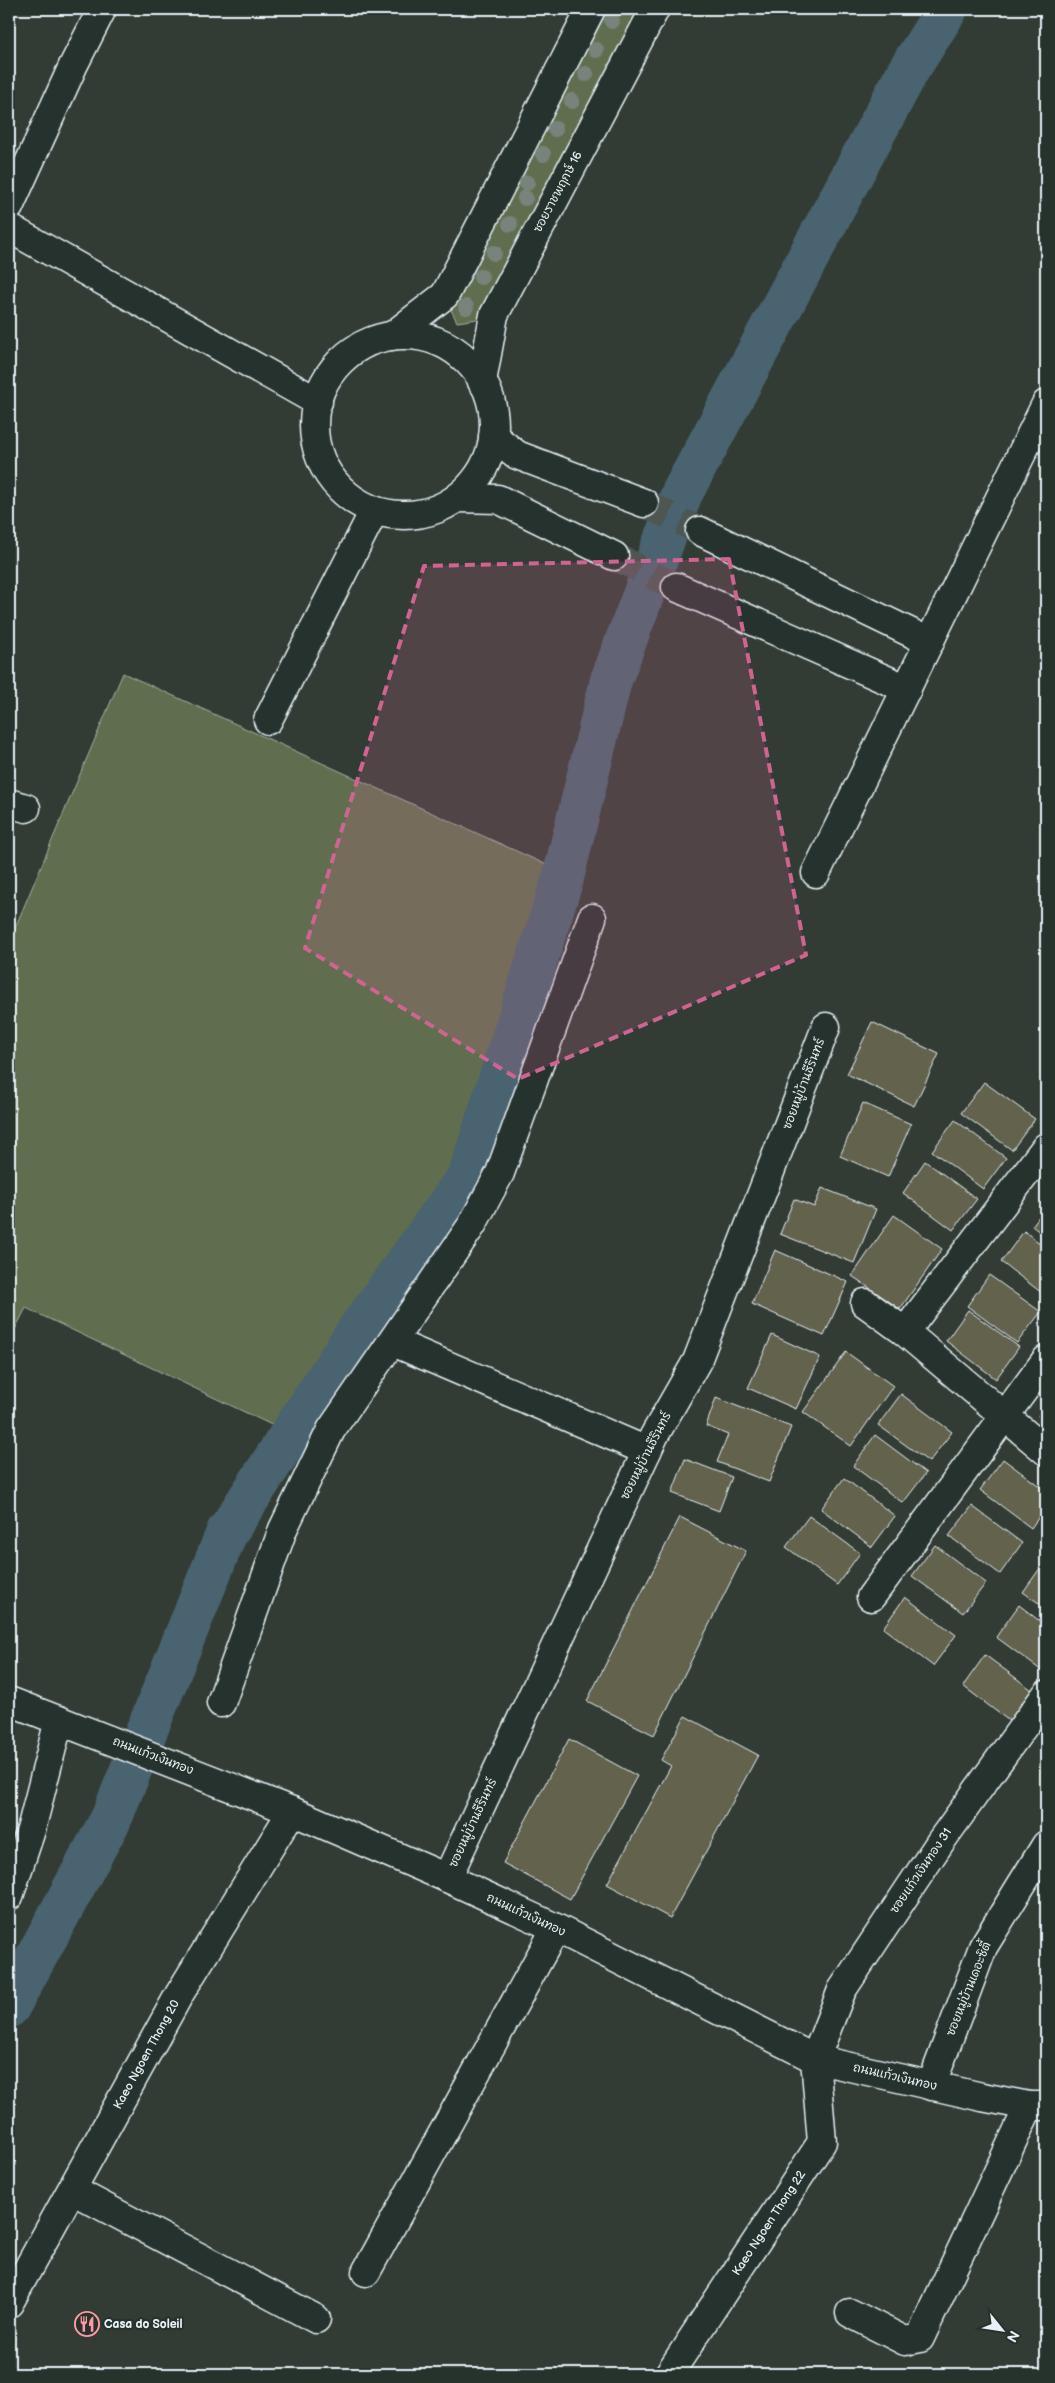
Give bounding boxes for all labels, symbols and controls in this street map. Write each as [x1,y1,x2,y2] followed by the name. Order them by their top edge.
[529,148,586,235] street label: ซอยราชพฤกษ์ 16
[779,1035,829,1132] street label: ซอยหมู่บ้านธีรินทร์
[617,1409,676,1503] street label: ซอยหมู่บ้านธีรินทร์
[110,1734,196,1778] street label: ถนนแก้วเงินทอง
[445,1775,501,1870] street label: ซอยหมู่บ้านธีรินทร์
[887,1826,955,1916] street label: ซอยแก้วเงินทอง 31
[484,1890,568,1940] street label: ถนนแก้วเงินทอง
[940,1937,996,2039] street label: ซอยหมู่บ้านเดอะซิตี้
[110,1997,182,2112] street label: Kaeo Ngoen Thong 20
[852,2060,938,2094] street label: ถนนแก้วเงินทอง
[729,2168,809,2278] street label: Kaeo Ngoen Thong 22
[978,2306,1028,2356] north arrow
[74,2311,100,2337] restaurant icon: Casa do Soleil
[104,2317,183,2332] place label: Casa do Soleil
[1003,2327,1023,2345] text: N

